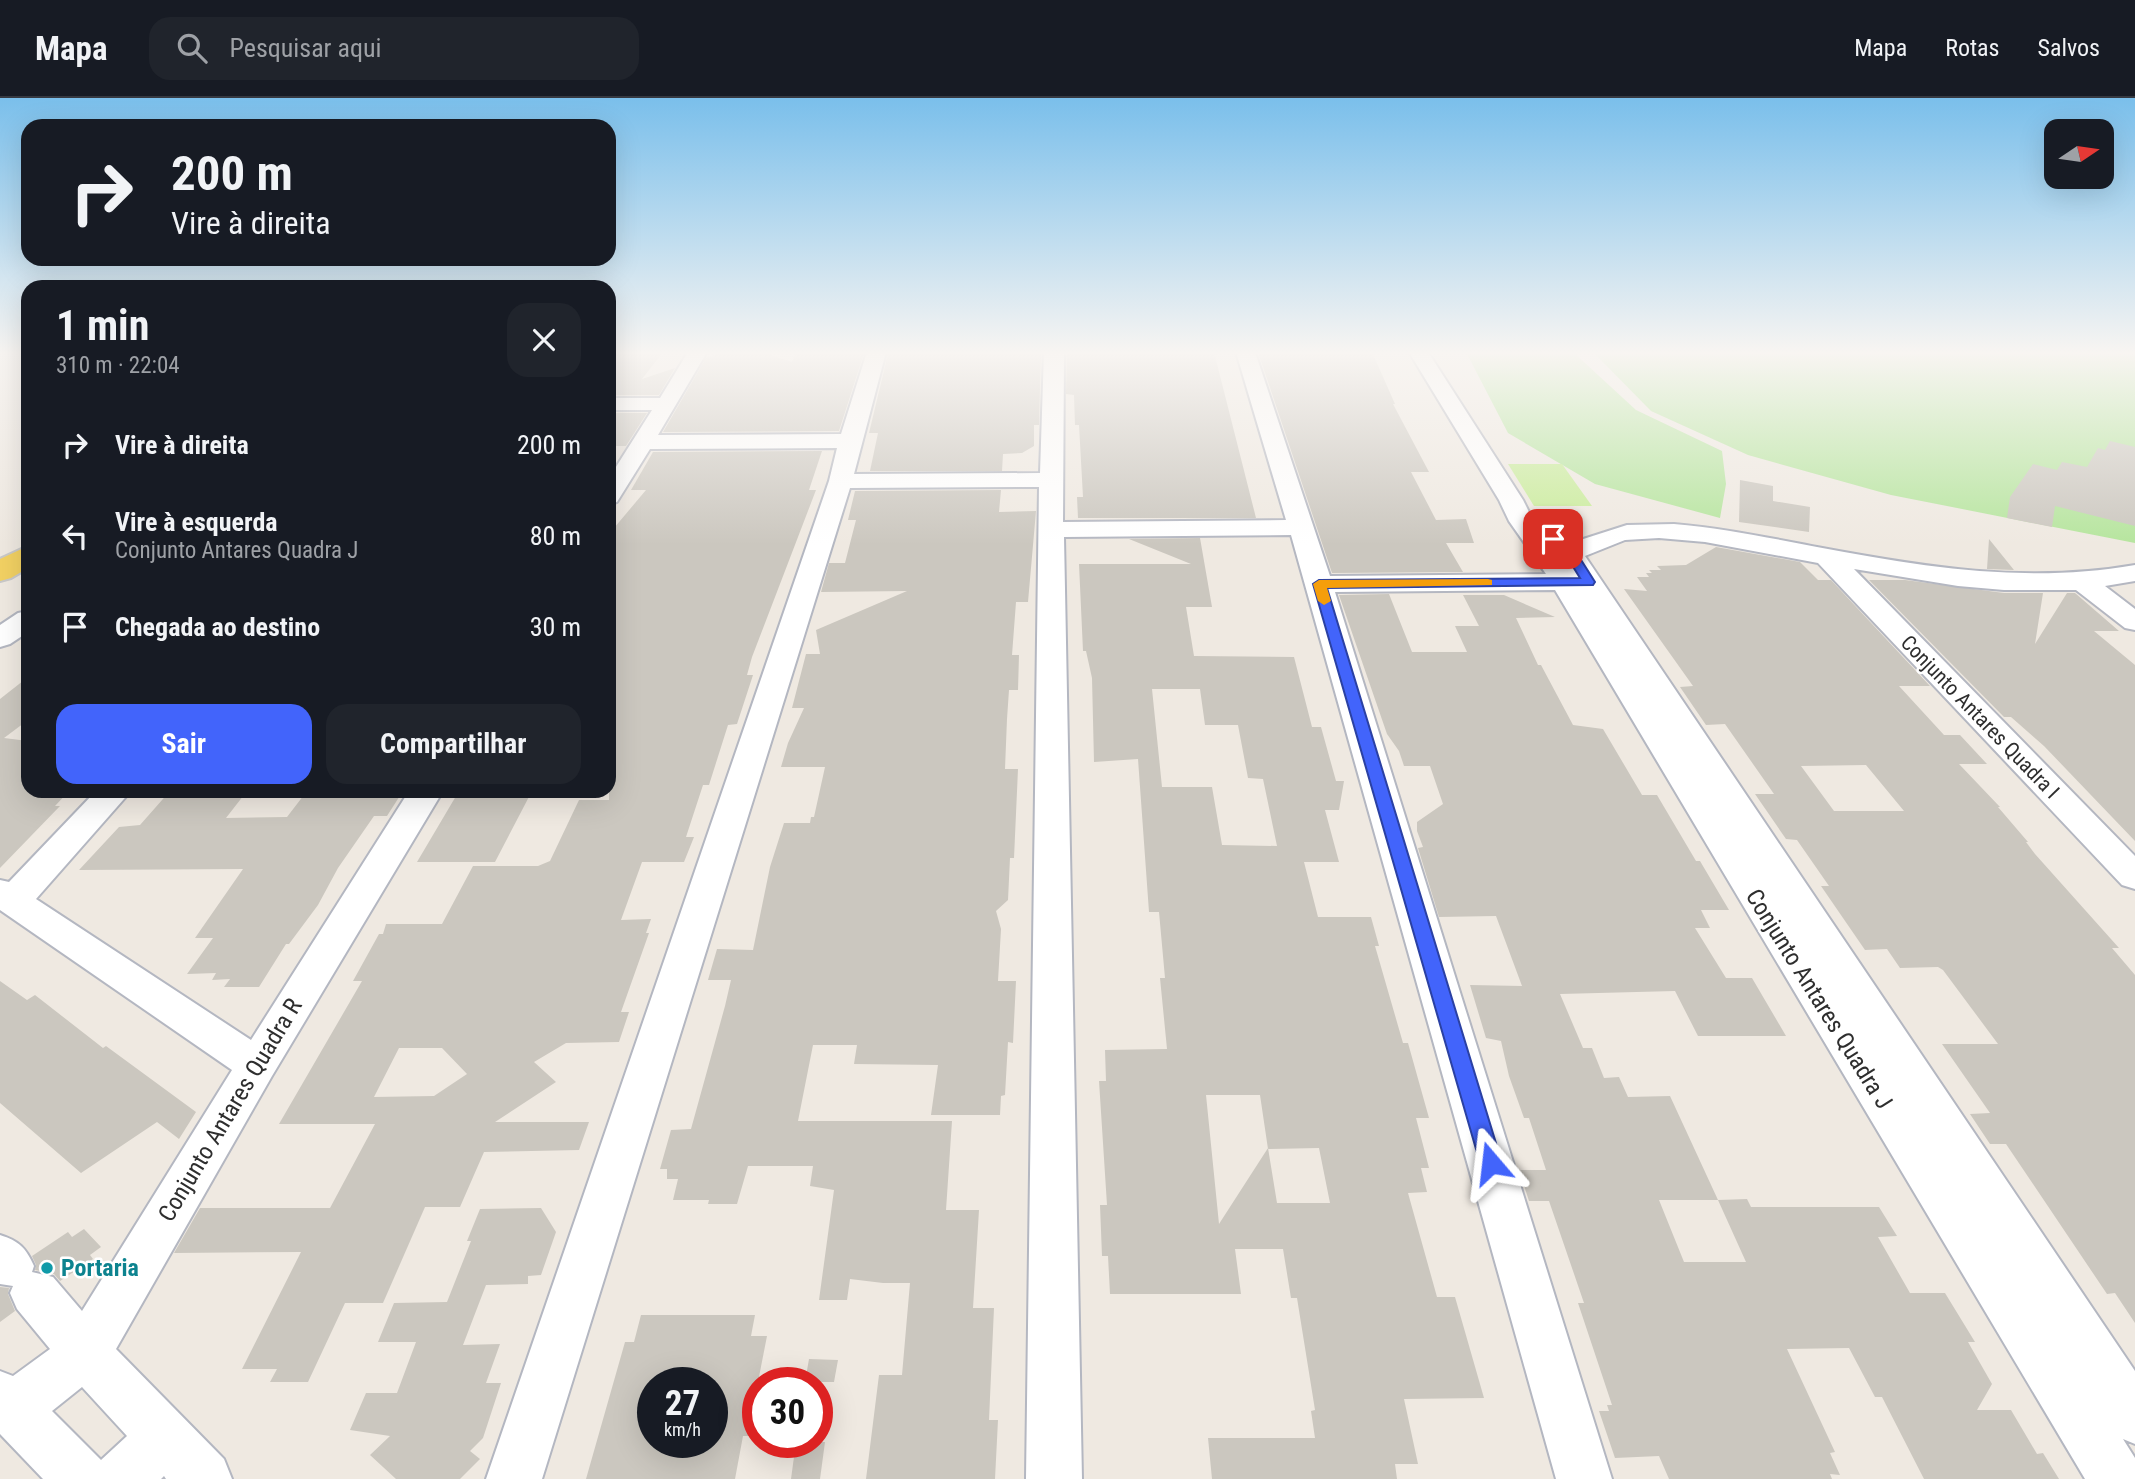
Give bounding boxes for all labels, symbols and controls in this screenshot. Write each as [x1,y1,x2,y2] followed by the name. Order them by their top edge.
[149,17,639,80] search box
[35,29,107,68] text: Mapa
[173,29,211,67] icon: search
[229,33,382,63] text: Pesquisar aqui
[1854,34,1907,62] text: Mapa
[1945,34,1999,62] text: Rotas
[2037,34,2100,62] text: Salvos
[2044,119,2114,189] north arrow
[2044,119,2114,189] map controls
[171,145,293,202] text: 200 m
[56,147,147,238] icon: right
[171,204,331,242] text: Vire à direita
[56,301,149,350] text: 1 min
[507,303,581,377] button: close
[56,352,180,379] text: 310 m · 22:04
[56,426,94,464] icon: right
[115,430,249,460] text: Vire à direita
[517,430,581,460] text: 200 m
[115,507,278,537] text: Vire à esquerda
[1523,509,1583,569] pin
[56,517,94,555] icon: left
[1534,520,1572,558] icon: arrive
[530,521,581,551] text: 80 m
[115,537,358,564] text: Conjunto Antares Quadra J
[56,608,94,646] icon: arrive
[115,612,320,642] text: Chegada ao destino
[530,612,581,642] text: 30 m
[1896,630,2064,804] street label: Conjunto Antares Quadra I
[56,704,312,784] button: Sair
[326,704,581,784] button: Compartilhar
[1740,884,1898,1114] street label: Conjunto Antares Quadra J
[152,993,308,1227] street label: Conjunto Antares Quadra R
[1454,1126,1528,1200] position arrow
[61,1254,139,1282] place label: Portaria
[39,1260,55,1276] marker: Portaria
[742,1367,833,1458] speed limit sign: 30
[665,1383,700,1424] text: 27
[664,1419,701,1440] text: km/h

